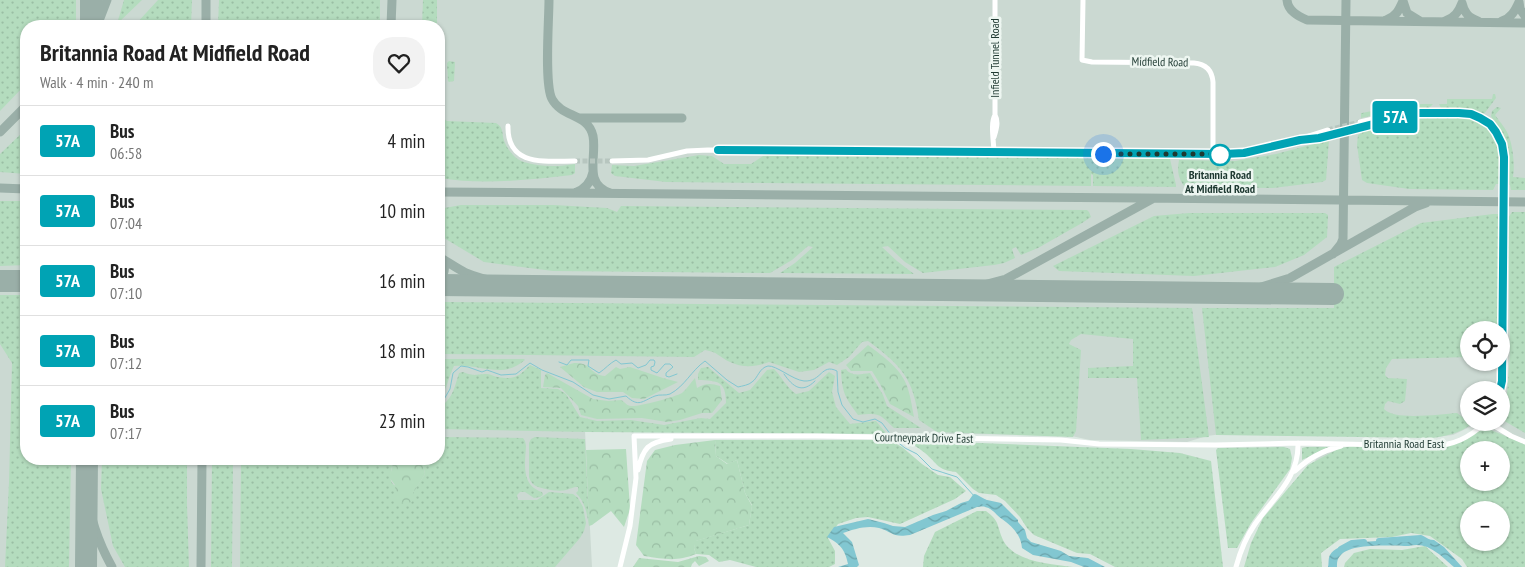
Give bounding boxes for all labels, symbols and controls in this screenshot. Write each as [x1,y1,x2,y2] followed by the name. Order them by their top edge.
[987,18,1002,98] street label: Infield Tunnel Road
[40,37,310,68] text: Britannia Road At Midfield Road
[373,37,425,89] button: heart
[1132,54,1188,69] street label: Midfield Road
[40,72,153,92] text: Walk · 4 min · 240 m
[1366,101,1424,133] line badge: 57A
[1382,105,1408,128] text: 57A
[110,119,134,143] text: Bus
[55,129,80,152] text: 57A
[388,129,425,153] text: 4 min
[1091,142,1116,167] your location
[110,143,142,163] text: 06:58
[1209,144,1231,166] marker: Britannia Road At Midfield Road
[1184,167,1255,196] place label: Britannia Road At Midfield Road
[110,189,134,213] text: Bus
[55,199,80,222] text: 57A
[379,199,425,223] text: 10 min
[110,213,142,233] text: 07:04
[110,259,134,283] text: Bus
[55,269,80,292] text: 57A
[379,269,425,293] text: 16 min
[110,283,142,303] text: 07:10
[1460,321,1510,551] map controls
[1460,321,1510,371] button: locate
[110,329,134,353] text: Bus
[55,339,80,362] text: 57A
[379,339,425,363] text: 18 min
[110,353,142,373] text: 07:12
[1460,381,1510,431] button: layers
[110,399,134,423] text: Bus
[55,409,80,432] text: 57A
[379,409,425,433] text: 23 min
[110,423,142,443] text: 07:17
[874,429,974,446] street label: Courtneypark Drive East
[1364,436,1445,451] street label: Britannia Road East
[1460,441,1510,491] button: +
[1460,501,1510,551] button: −

